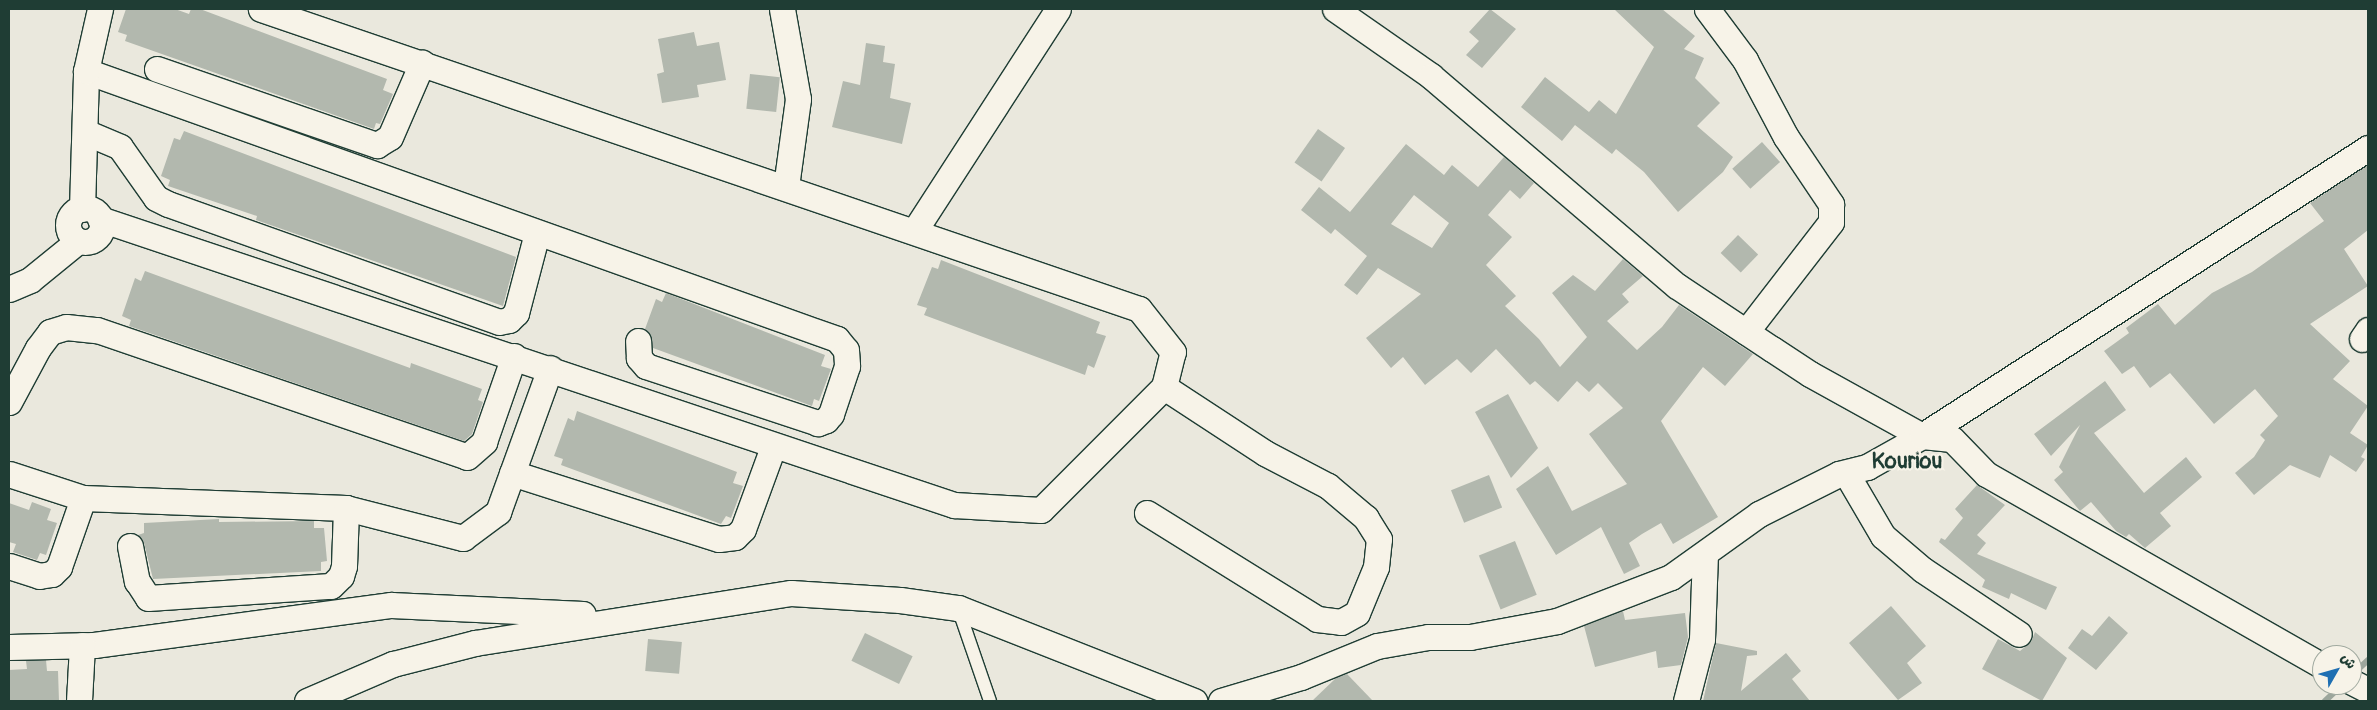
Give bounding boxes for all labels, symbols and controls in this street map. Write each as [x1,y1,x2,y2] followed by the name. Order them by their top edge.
[1872,449,1942,475] district label: Kouriou
[2312,645,2362,695] north arrow
[2337,650,2360,672] text: ش

